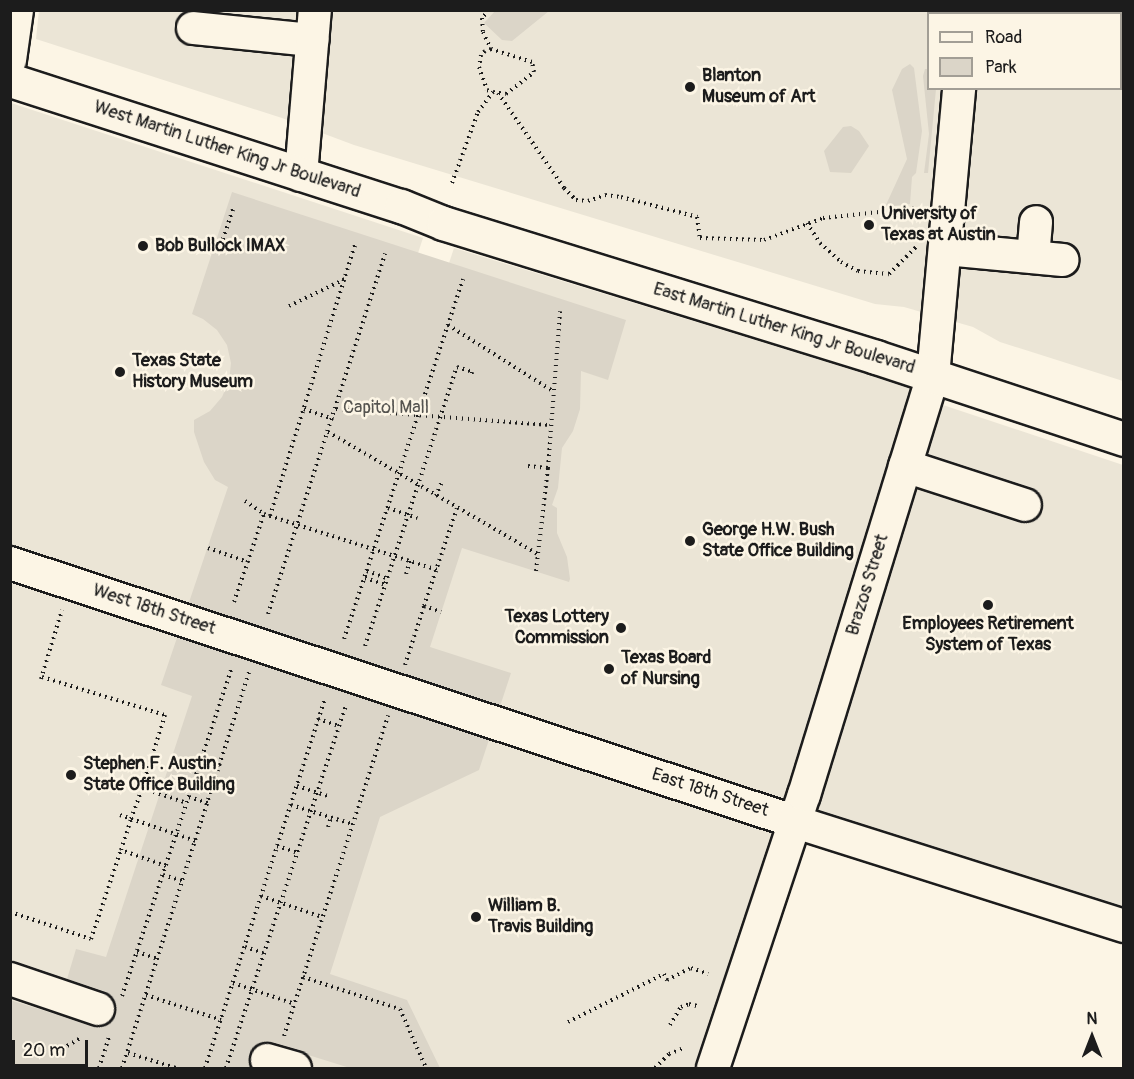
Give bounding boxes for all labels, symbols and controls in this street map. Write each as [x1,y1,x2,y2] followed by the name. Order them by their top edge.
[927,12,1122,90] legend
[985,26,1022,49] text: Road
[985,56,1017,79] text: Park
[702,66,816,109] place label: Blanton Museum of Art
[683,80,697,94] marker: Blanton Museum of Art
[91,97,363,203] street label: West Martin Luther King Jr Boulevard
[881,204,996,246] place label: University of Texas at Austin
[862,218,876,232] marker: University of Texas at Austin
[155,235,286,257] place label: Bob Bullock IMAX
[136,239,150,253] marker: Bob Bullock IMAX
[651,279,917,379] street label: East Martin Luther King Jr Boulevard
[132,351,253,394] place label: Texas State History Museum
[113,365,127,379] marker: Texas State History Museum
[343,397,429,419] park label: Capitol Mall
[702,520,854,562] place label: George H.W. Bush State Office Building
[842,532,894,638] street label: Brazos Street
[683,534,697,548] marker: George H.W. Bush State Office Building
[90,580,218,640] street label: West 18th Street
[981,598,995,612] marker: Employees Retirement System of Texas
[505,607,609,650] place label: Texas Lottery Commission
[902,614,1074,656] place label: Employees Retirement System of Texas
[614,621,628,635] marker: Texas Lottery Commission
[621,648,711,690] place label: Texas Board of Nursing
[602,662,616,676] marker: Texas Board of Nursing
[83,754,235,796] place label: Stephen F. Austin State Office Building
[649,764,771,822] street label: East 18th Street
[64,768,78,782] marker: Stephen F. Austin State Office Building
[488,896,593,938] place label: William B. Travis Building
[469,910,483,924] marker: William B. Travis Building
[1062,1007,1122,1067] north arrow
[1087,1009,1097,1029] text: N
[15,1028,92,1066] scale bar
[23,1039,65,1062] text: 20 m

